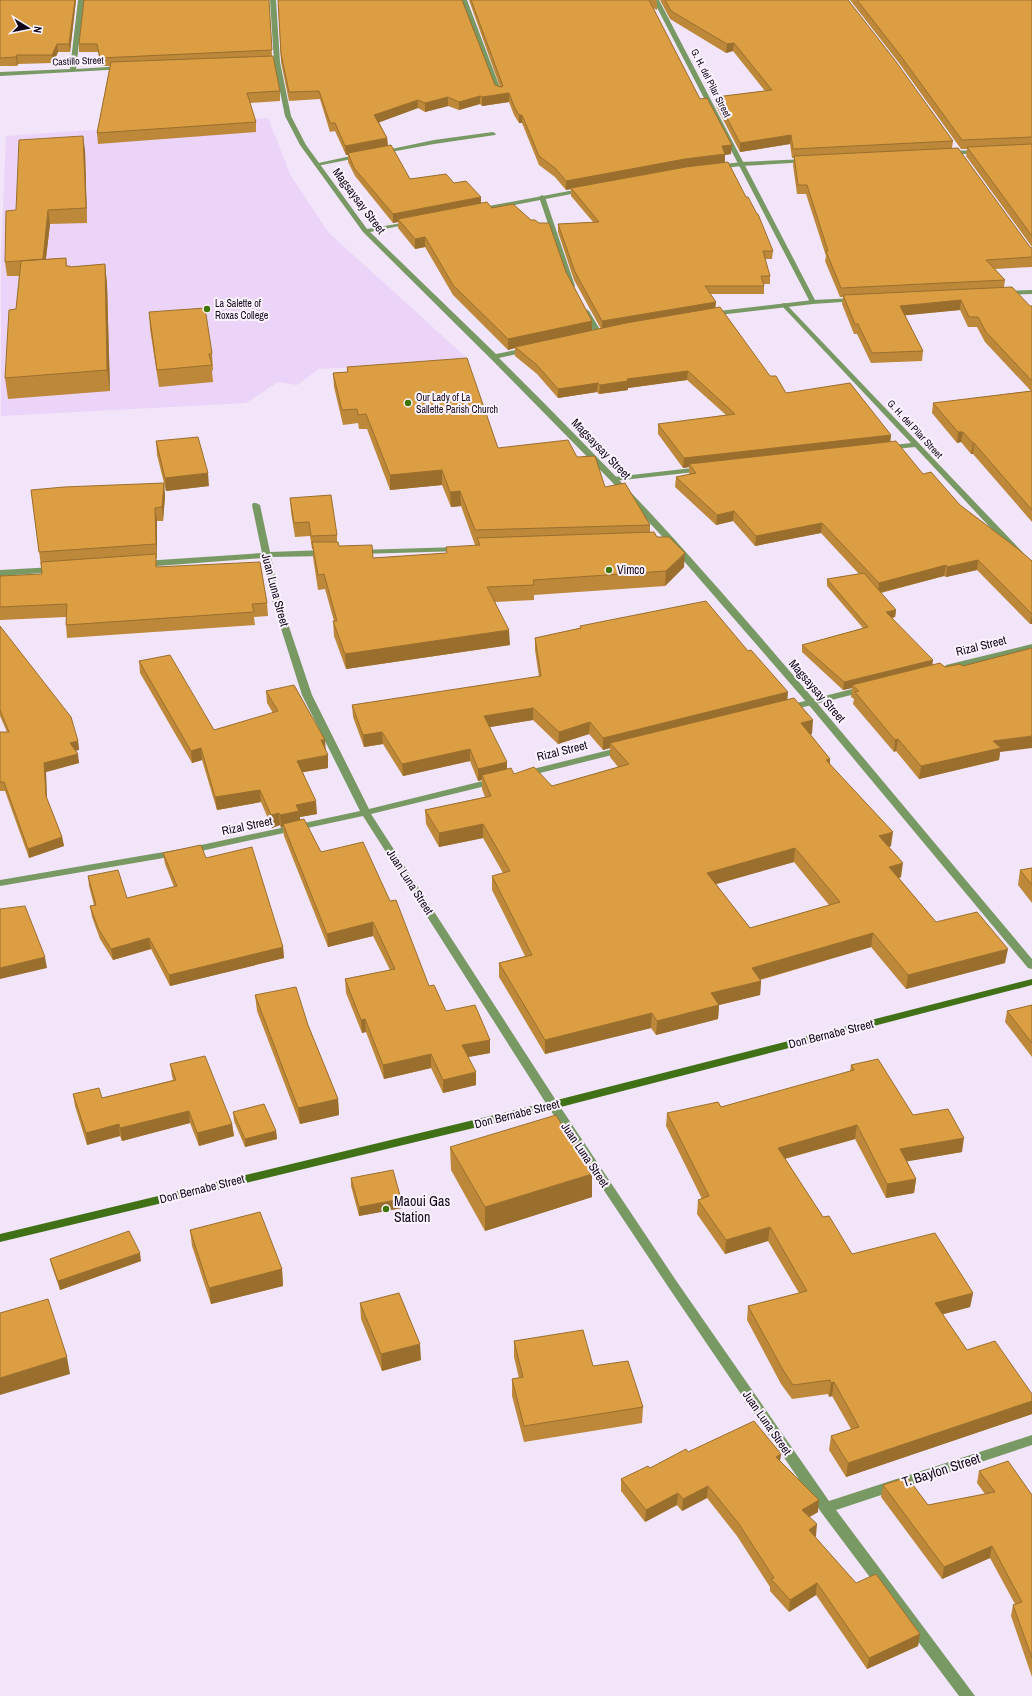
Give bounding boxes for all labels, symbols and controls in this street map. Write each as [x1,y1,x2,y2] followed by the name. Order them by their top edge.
[8,8,48,48] north arrow
[30,25,45,34] text: N
[688,46,734,120] street label: G. H. del Pilar Street
[52,54,105,68] street label: Castillo Street
[329,165,389,237] street label: Magsaysay Street
[215,297,269,322] place label: La Salette of Roxas College
[202,304,212,314] marker: La Salette of Roxas College
[416,391,498,416] place label: Our Lady of La Sallette Parish Church
[884,397,946,462] street label: G. H. del Pilar Street
[403,398,413,408] marker: Our Lady of La Sallette Parish Church
[568,415,634,483] street label: Magsaysay Street
[258,552,292,629] street label: Juan Luna Street
[617,562,645,578] place label: Vimco
[604,565,614,575] marker: Vimco
[954,632,1008,660] street label: Rizal Street
[785,656,849,726] street label: Magsaysay Street
[535,737,589,765] street label: Rizal Street
[220,813,274,839] street label: Rizal Street
[383,846,437,918] street label: Juan Luna Street
[787,1016,875,1052] street label: Don Bernabe Street
[473,1096,561,1132] street label: Don Bernabe Street
[557,1119,613,1191] street label: Juan Luna Street
[158,1171,246,1207] street label: Don Bernabe Street
[394,1192,450,1226] place label: Maoui Gas Station
[381,1204,391,1214] marker: Maoui Gas Station
[739,1388,795,1459] street label: Juan Luna Street
[900,1449,982,1491] street label: T. Baylon Street

